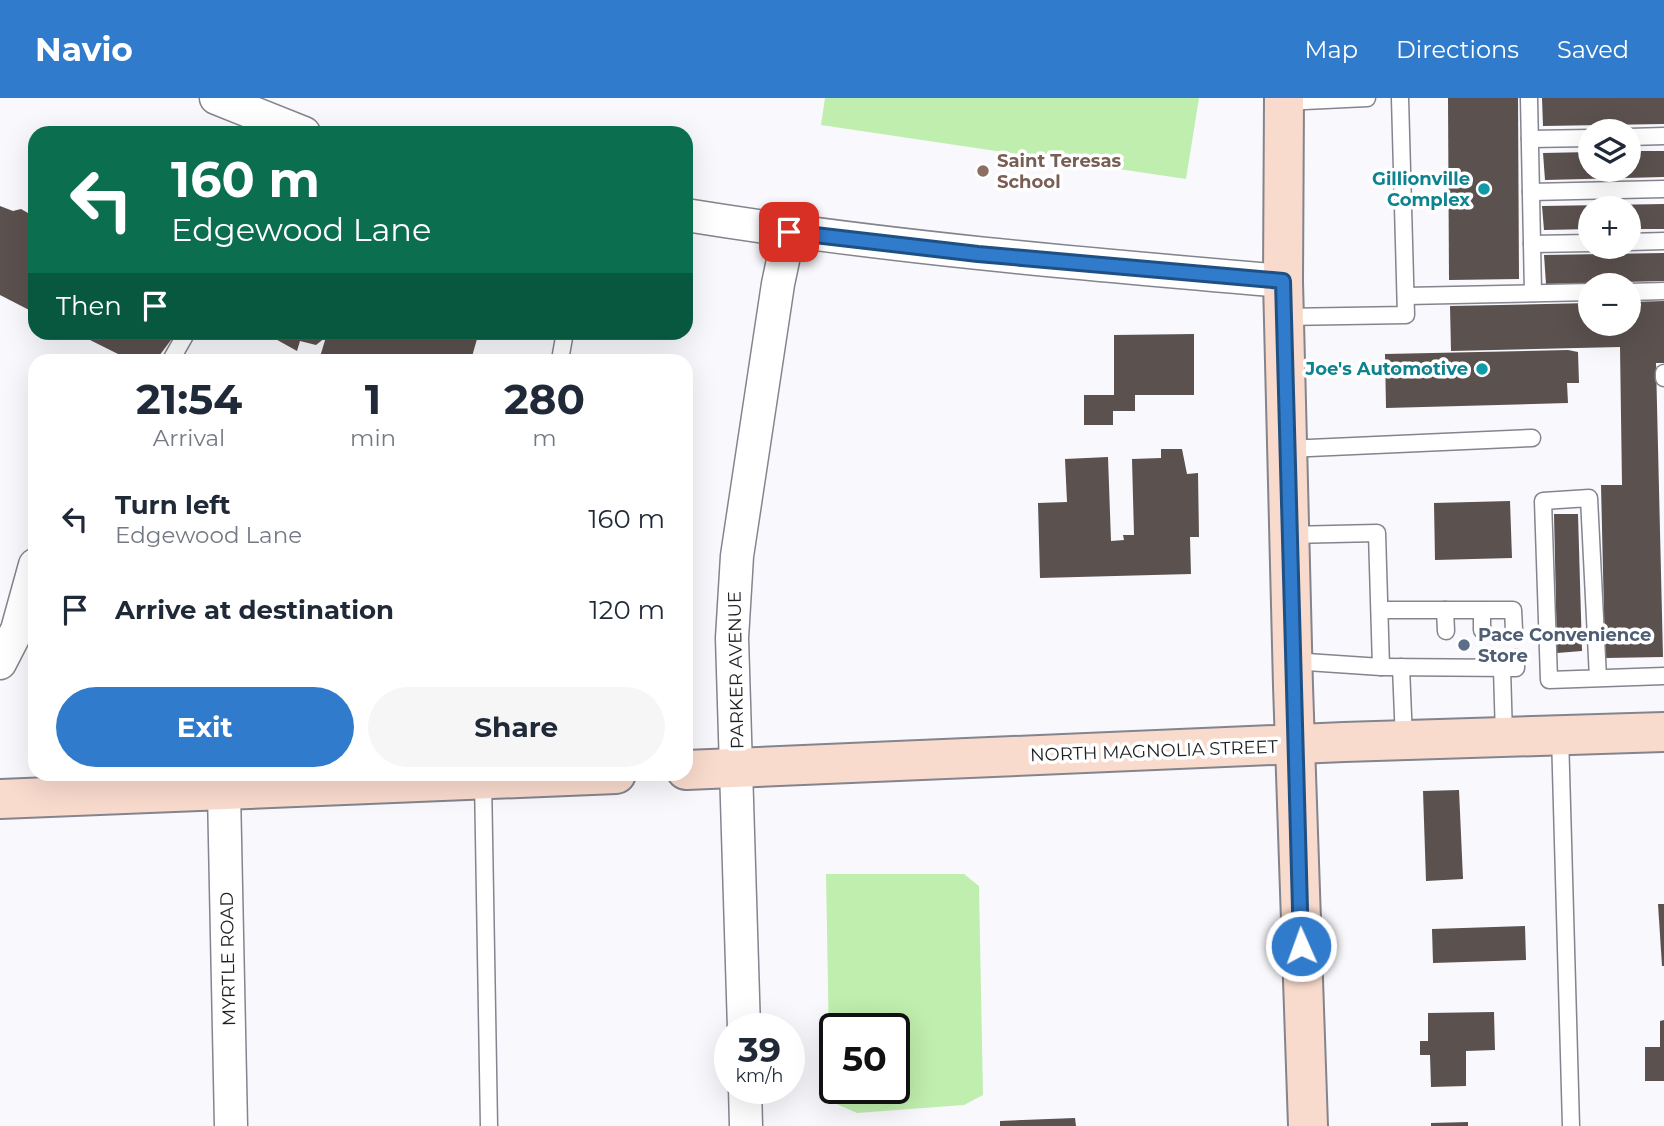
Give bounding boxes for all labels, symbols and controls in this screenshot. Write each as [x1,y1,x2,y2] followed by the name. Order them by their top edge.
[35,29,133,69] text: Navio
[1305,35,1358,64] text: Map
[1396,35,1519,64] text: Directions
[1557,35,1629,64] text: Saved
[1578,119,1641,336] map controls
[1578,119,1641,182] button: layers
[171,150,320,209] text: 160 m
[997,150,1121,193] place label: Saint Teresas School
[56,154,147,245] icon: left
[975,163,991,179] marker: Saint Teresas School
[1372,168,1470,211] place label: Gillionville Complex
[1476,181,1492,197] marker: Gillionville Complex
[1578,196,1641,259] button: +
[759,202,819,262] pin
[171,210,431,249] text: Edgewood Lane
[770,213,808,251] icon: arrive
[1578,273,1641,336] button: −
[136,287,174,325] icon: arrive
[56,290,122,322] text: Then
[1304,358,1468,380] place label: Joe's Automotive
[1474,361,1490,377] marker: Joe's Automotive
[136,373,242,425] text: 21:54
[365,373,381,425] text: 1
[504,373,585,425] text: 280
[153,424,225,452] text: Arrival
[350,424,396,452] text: min
[532,424,557,452] text: m
[115,489,231,521] text: Turn left
[56,500,94,538] icon: left
[588,503,665,535] text: 160 m
[115,521,302,549] text: Edgewood Lane
[56,591,94,629] icon: arrive
[724,591,748,749] street label: PARKER AVENUE
[115,594,394,626] text: Arrive at destination
[589,594,665,626] text: 120 m
[1478,624,1651,667] place label: Pace Convenience Store
[1456,637,1472,653] marker: Pace Convenience Store
[56,687,354,767] button: Exit
[368,687,665,767] button: Share
[1030,736,1279,766] street label: NORTH MAGNOLIA STREET
[216,892,240,1026] street label: MYRTLE ROAD
[1264,909,1338,983] position arrow
[819,1013,910,1104] speed limit sign: 50
[738,1028,781,1071] text: 39
[735,1065,784,1087] text: km/h

